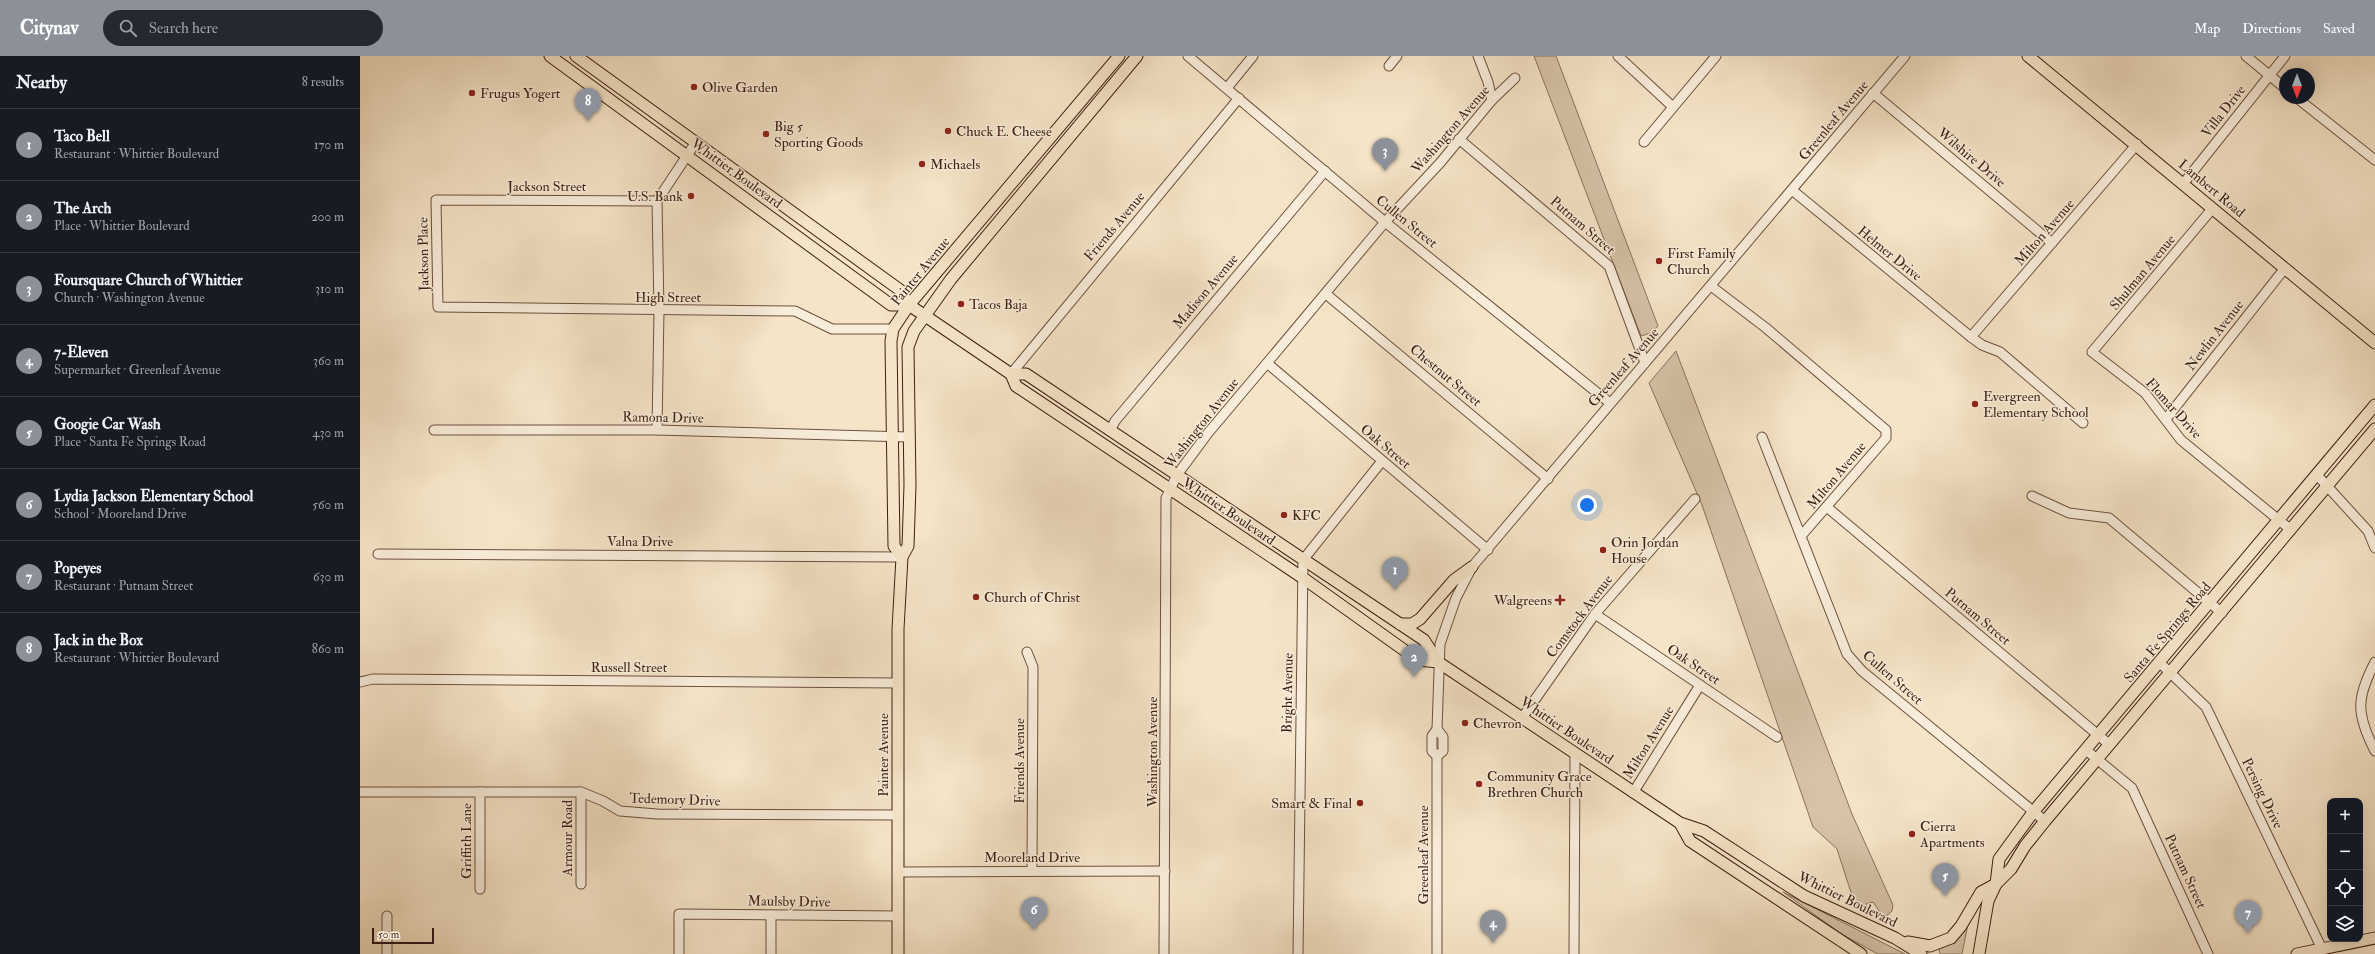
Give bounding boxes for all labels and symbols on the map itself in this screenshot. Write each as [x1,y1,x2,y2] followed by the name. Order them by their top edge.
[2279,68,2315,104] north arrow
[1795,77,1872,164] street label: Greenleaf Avenue
[702,79,778,96] place label: Olive Garden
[689,82,699,92] marker: Olive Garden
[1407,82,1493,177] street label: Washington Avenue
[2198,82,2249,141] street label: Villa Drive
[480,85,561,102] place label: Frugus Yogert
[467,88,477,98] marker: Frugus Yogert
[575,88,601,121] pin: 8
[774,118,863,152] place label: Big 5 Sporting Goods
[956,123,1052,140] place label: Chuck E. Cheese
[1933,123,2009,191] street label: Wilshire Drive
[943,126,953,136] marker: Chuck E. Cheese
[761,129,771,139] marker: Big 5 Sporting Goods
[687,134,786,212] street label: Whittier Boulevard
[1372,138,1398,171] pin: 3
[930,156,980,173] place label: Michaels
[2175,156,2248,221] street label: Lambert Road
[917,159,927,169] marker: Michaels
[507,178,587,195] street label: Jackson Street
[627,188,683,205] place label: U.S. Bank
[1080,188,1148,265] street label: Friends Avenue
[686,191,696,201] marker: U.S. Bank
[1372,191,1441,252] street label: Cullen Street
[1547,193,1619,258] street label: Putnam Street
[2011,195,2078,269] street label: Milton Avenue
[414,217,433,292] street label: Jackson Place
[1854,222,1925,285] street label: Helmer Drive
[2106,231,2179,313] street label: Shulman Avenue
[887,233,953,309] street label: Painter Avenue
[1667,245,1736,278] place label: First Family Church
[1169,250,1242,332] street label: Madison Avenue
[1654,256,1664,266] marker: First Family Church
[635,289,702,306] street label: High Street
[969,296,1028,313] place label: Tacos Baja
[2182,297,2247,374] street label: Newlin Avenue
[956,299,966,309] marker: Tacos Baja
[1584,324,1662,410] street label: Greenleaf Avenue
[1406,340,1485,411] street label: Chestnut Street
[1160,374,1242,473] street label: Washington Avenue
[2142,374,2205,442] street label: Flomar Drive
[1983,388,2089,422] place label: Evergreen Elementary School
[1970,399,1980,409] marker: Evergreen Elementary School
[622,408,704,427] street label: Ramona Drive
[1357,420,1415,473] street label: Oak Street
[1803,438,1870,512] street label: Milton Avenue
[1178,473,1279,549] street label: Whittier Boulevard
[1577,495,1597,515] your location
[1292,507,1321,524] place label: KFC
[1279,510,1289,520] marker: KFC
[607,533,673,550] street label: Valna Drive
[1611,534,1679,567] place label: Orin Jordan House
[1598,545,1608,555] marker: Orin Jordan House
[1382,557,1408,590] pin: 1
[1543,571,1616,661] street label: Comstock Avenue
[2120,579,2215,687] street label: Santa Fe Springs Road
[1941,584,2014,649] street label: Putnam Street
[984,589,1080,606] place label: Church of Christ
[971,592,981,602] marker: Church of Christ
[1493,592,1552,609] place label: Walgreens
[1555,595,1565,605] marker: Walgreens
[1664,640,1724,689] street label: Oak Street
[1401,644,1427,677] pin: 2
[1859,647,1927,708] street label: Cullen Street
[1278,653,1297,733] street label: Bright Avenue
[591,659,668,676] street label: Russell Street
[1516,692,1617,768] street label: Whittier Boulevard
[1144,697,1161,808] street label: Washington Avenue
[1619,703,1678,782] street label: Milton Avenue
[875,713,892,797] street label: Painter Avenue
[1473,715,1522,732] place label: Chevron
[1011,718,1028,804] street label: Friends Avenue
[1460,718,1470,728] marker: Chevron
[2238,755,2287,831] street label: Persing Drive
[1487,768,1592,801] place label: Community Grace Brethren Church
[1474,779,1484,789] marker: Community Grace Brethren Church
[629,789,721,811] street label: Tedemory Drive
[1271,795,1352,812] place label: Smart & Final
[1355,798,1365,808] marker: Smart & Final
[559,800,576,877] street label: Armour Road
[458,803,475,879] street label: Griffith Lane
[1415,805,1432,905] street label: Greenleaf Avenue
[1919,818,1985,852] place label: Cierra Apartments
[1907,829,1917,839] marker: Cierra Apartments
[2161,831,2210,912] street label: Putnam Street
[984,849,1080,866] street label: Mooreland Drive
[1932,863,1958,896] pin: 5
[1794,868,1900,931] street label: Whittier Boulevard
[747,892,831,912] street label: Maulsby Drive
[1021,897,1047,930] pin: 6
[2235,900,2261,933] pin: 7
[1480,910,1506,943] pin: 4
[372,926,434,945] scale bar

